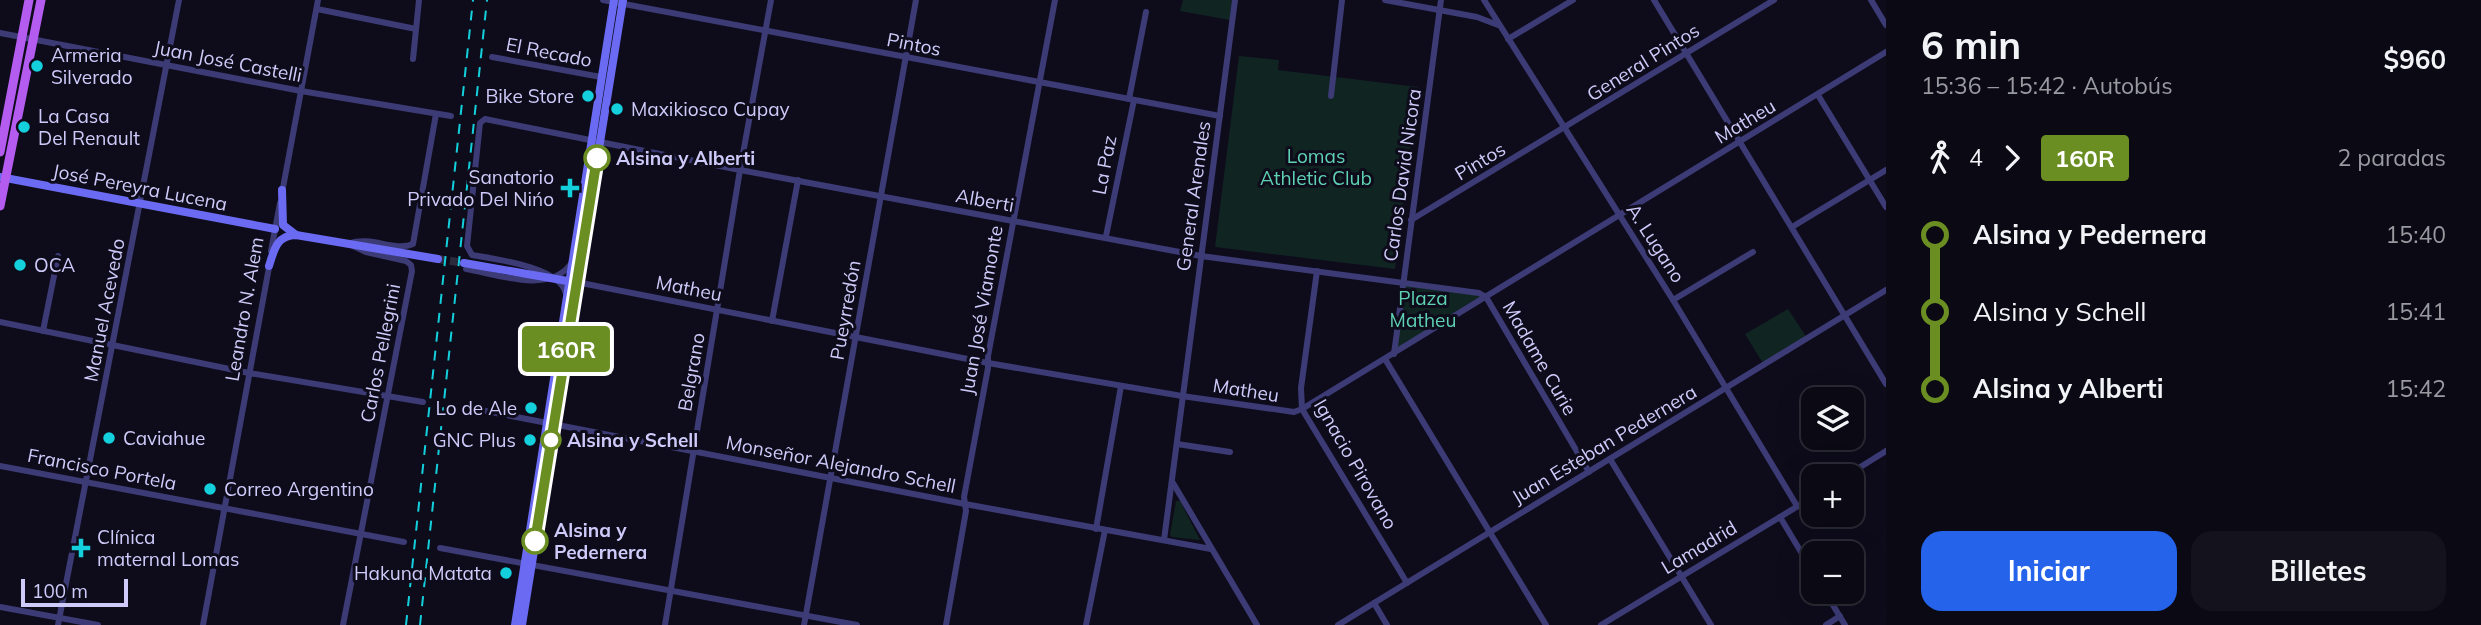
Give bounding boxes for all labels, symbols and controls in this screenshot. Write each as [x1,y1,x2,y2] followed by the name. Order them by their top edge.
[1582,18,1704,106] street label: General Pintos
[1921,21,2021,69] text: 6 min
[885,27,943,61] street label: Pintos
[504,32,594,72] street label: El Recado
[152,35,304,87] street label: Juan José Castelli
[51,43,133,89] place label: Armeria Silverado
[2384,43,2446,76] text: $960
[29,58,45,74] marker: Armeria Silverado
[1921,71,2173,100] text: 15:36 – 15:42 · Autobús
[485,84,574,108] place label: Bike Store
[1378,87,1426,263] street label: Carlos David Nicora
[580,88,596,104] marker: Bike Store
[1710,94,1780,148] street label: Matheu
[631,97,790,121] place label: Maxikiosco Cupay
[609,101,625,117] marker: Maxikiosco Cupay
[38,104,140,150] place label: La Casa Del Renault
[16,119,32,135] marker: La Casa Del Renault
[1171,119,1215,273] street label: General Arenales
[1087,133,1122,197] street label: La Paz
[1450,137,1510,185] street label: Pintos
[1921,139,1959,177] icon: walk
[1993,139,2031,177] icon: forward
[1969,143,1983,172] text: 4
[2055,143,2115,173] text: 160R
[2338,143,2446,172] text: 2 paradas
[1260,144,1372,190] park label: Lomas Athletic Club
[584,145,610,171] marker: Alsina y Alberti
[616,146,755,170] place label: Alsina y Alberti
[51,158,229,216] street label: José Pereyra Lucena
[407,165,554,211] place label: Sanatorio Privado Del Nińo
[560,178,580,198] marker: Sanatorio Privado Del Nińo
[954,183,1016,217] street label: Alberti
[1622,199,1690,287] street label: A. Lugano
[1973,218,2207,251] text: Alsina y Pedernera
[2386,220,2446,249] text: 15:40
[954,224,1008,396] street label: Juan José Viamonte
[219,235,269,383] street label: Leandro N. Alem
[78,236,130,384] street label: Manuel Acevedo
[34,253,75,277] place label: OCA
[12,257,28,273] marker: OCA
[824,258,866,362] street label: Pueyrredón
[654,270,724,306] street label: Matheu
[355,282,405,424] street label: Carlos Pellegrini
[1390,286,1456,332] park label: Plaza Matheu
[1973,295,2146,328] text: Alsina y Schell
[1498,297,1582,419] street label: Madame Curie
[2386,297,2446,326] text: 15:41
[517,326,615,372] line badge: 160R
[672,331,710,413] street label: Belgrano
[536,334,596,364] text: 160R
[1973,372,2164,405] text: Alsina y Alberti
[1211,373,1281,407] street label: Matheu
[2386,374,2446,403] text: 15:42
[1507,379,1701,509] street label: Juan Esteban Pedernera
[1801,387,1864,604] map controls
[1801,387,1864,450] button: layers
[1309,395,1403,533] street label: Ignacio Pirovano
[435,396,517,420] place label: Lo de Ale
[523,400,539,416] marker: Lo de Ale
[123,426,205,450] place label: Caviahue
[433,428,516,452] place label: GNC Plus
[567,428,698,452] place label: Alsina y Schell
[101,430,117,446] marker: Caviahue
[541,430,561,450] marker: Alsina y Schell
[724,430,958,498] street label: Monseñor Alejandro Schell
[522,432,538,448] marker: GNC Plus
[25,443,179,495] street label: Francisco Portela
[1801,464,1864,527] button: +
[224,477,374,501] place label: Correo Argentino
[202,481,218,497] marker: Correo Argentino
[1657,515,1741,579] street label: Lamadrid
[554,518,647,564] place label: Alsina y Pedernera
[97,525,240,571] place label: Clínica maternal Lomas
[522,528,548,554] marker: Alsina y Pedernera
[1921,531,2177,611] button: Iniciar
[2191,531,2446,611] button: Billetes
[71,538,91,558] marker: Clínica maternal Lomas
[1801,541,1864,604] button: −
[354,561,492,585] place label: Hakuna Matata
[498,565,514,581] marker: Hakuna Matata
[21,576,128,608] scale bar
[32,579,88,603] text: 100 m

